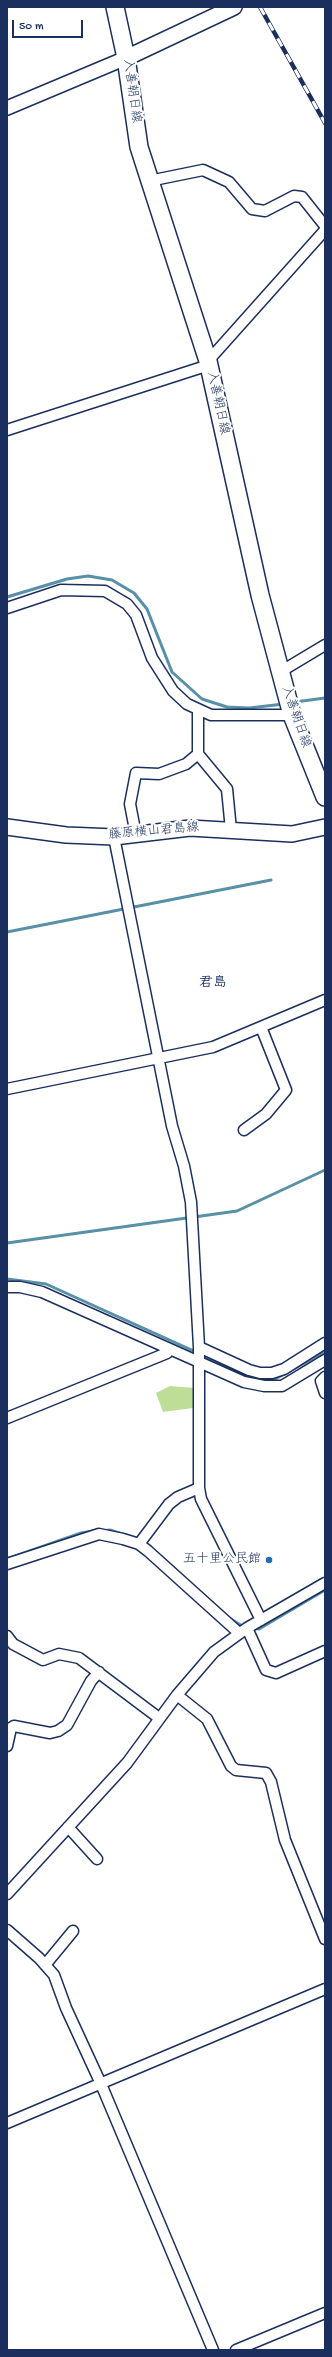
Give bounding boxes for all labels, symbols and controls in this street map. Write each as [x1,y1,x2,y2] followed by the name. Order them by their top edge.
[14,12,85,38] scale bar
[19,20,44,34] text: 50 m
[119,58,143,124] street label: 入善朝日線
[203,370,231,436] street label: 入善朝日線
[277,684,313,750] street label: 入善朝日線
[108,820,200,844] street label: 藤原横山君島線
[199,976,227,992] district label: 君島
[183,1552,261,1568] place label: 五十里公民館
[264,1555,274,1565] marker: 五十里公民館

